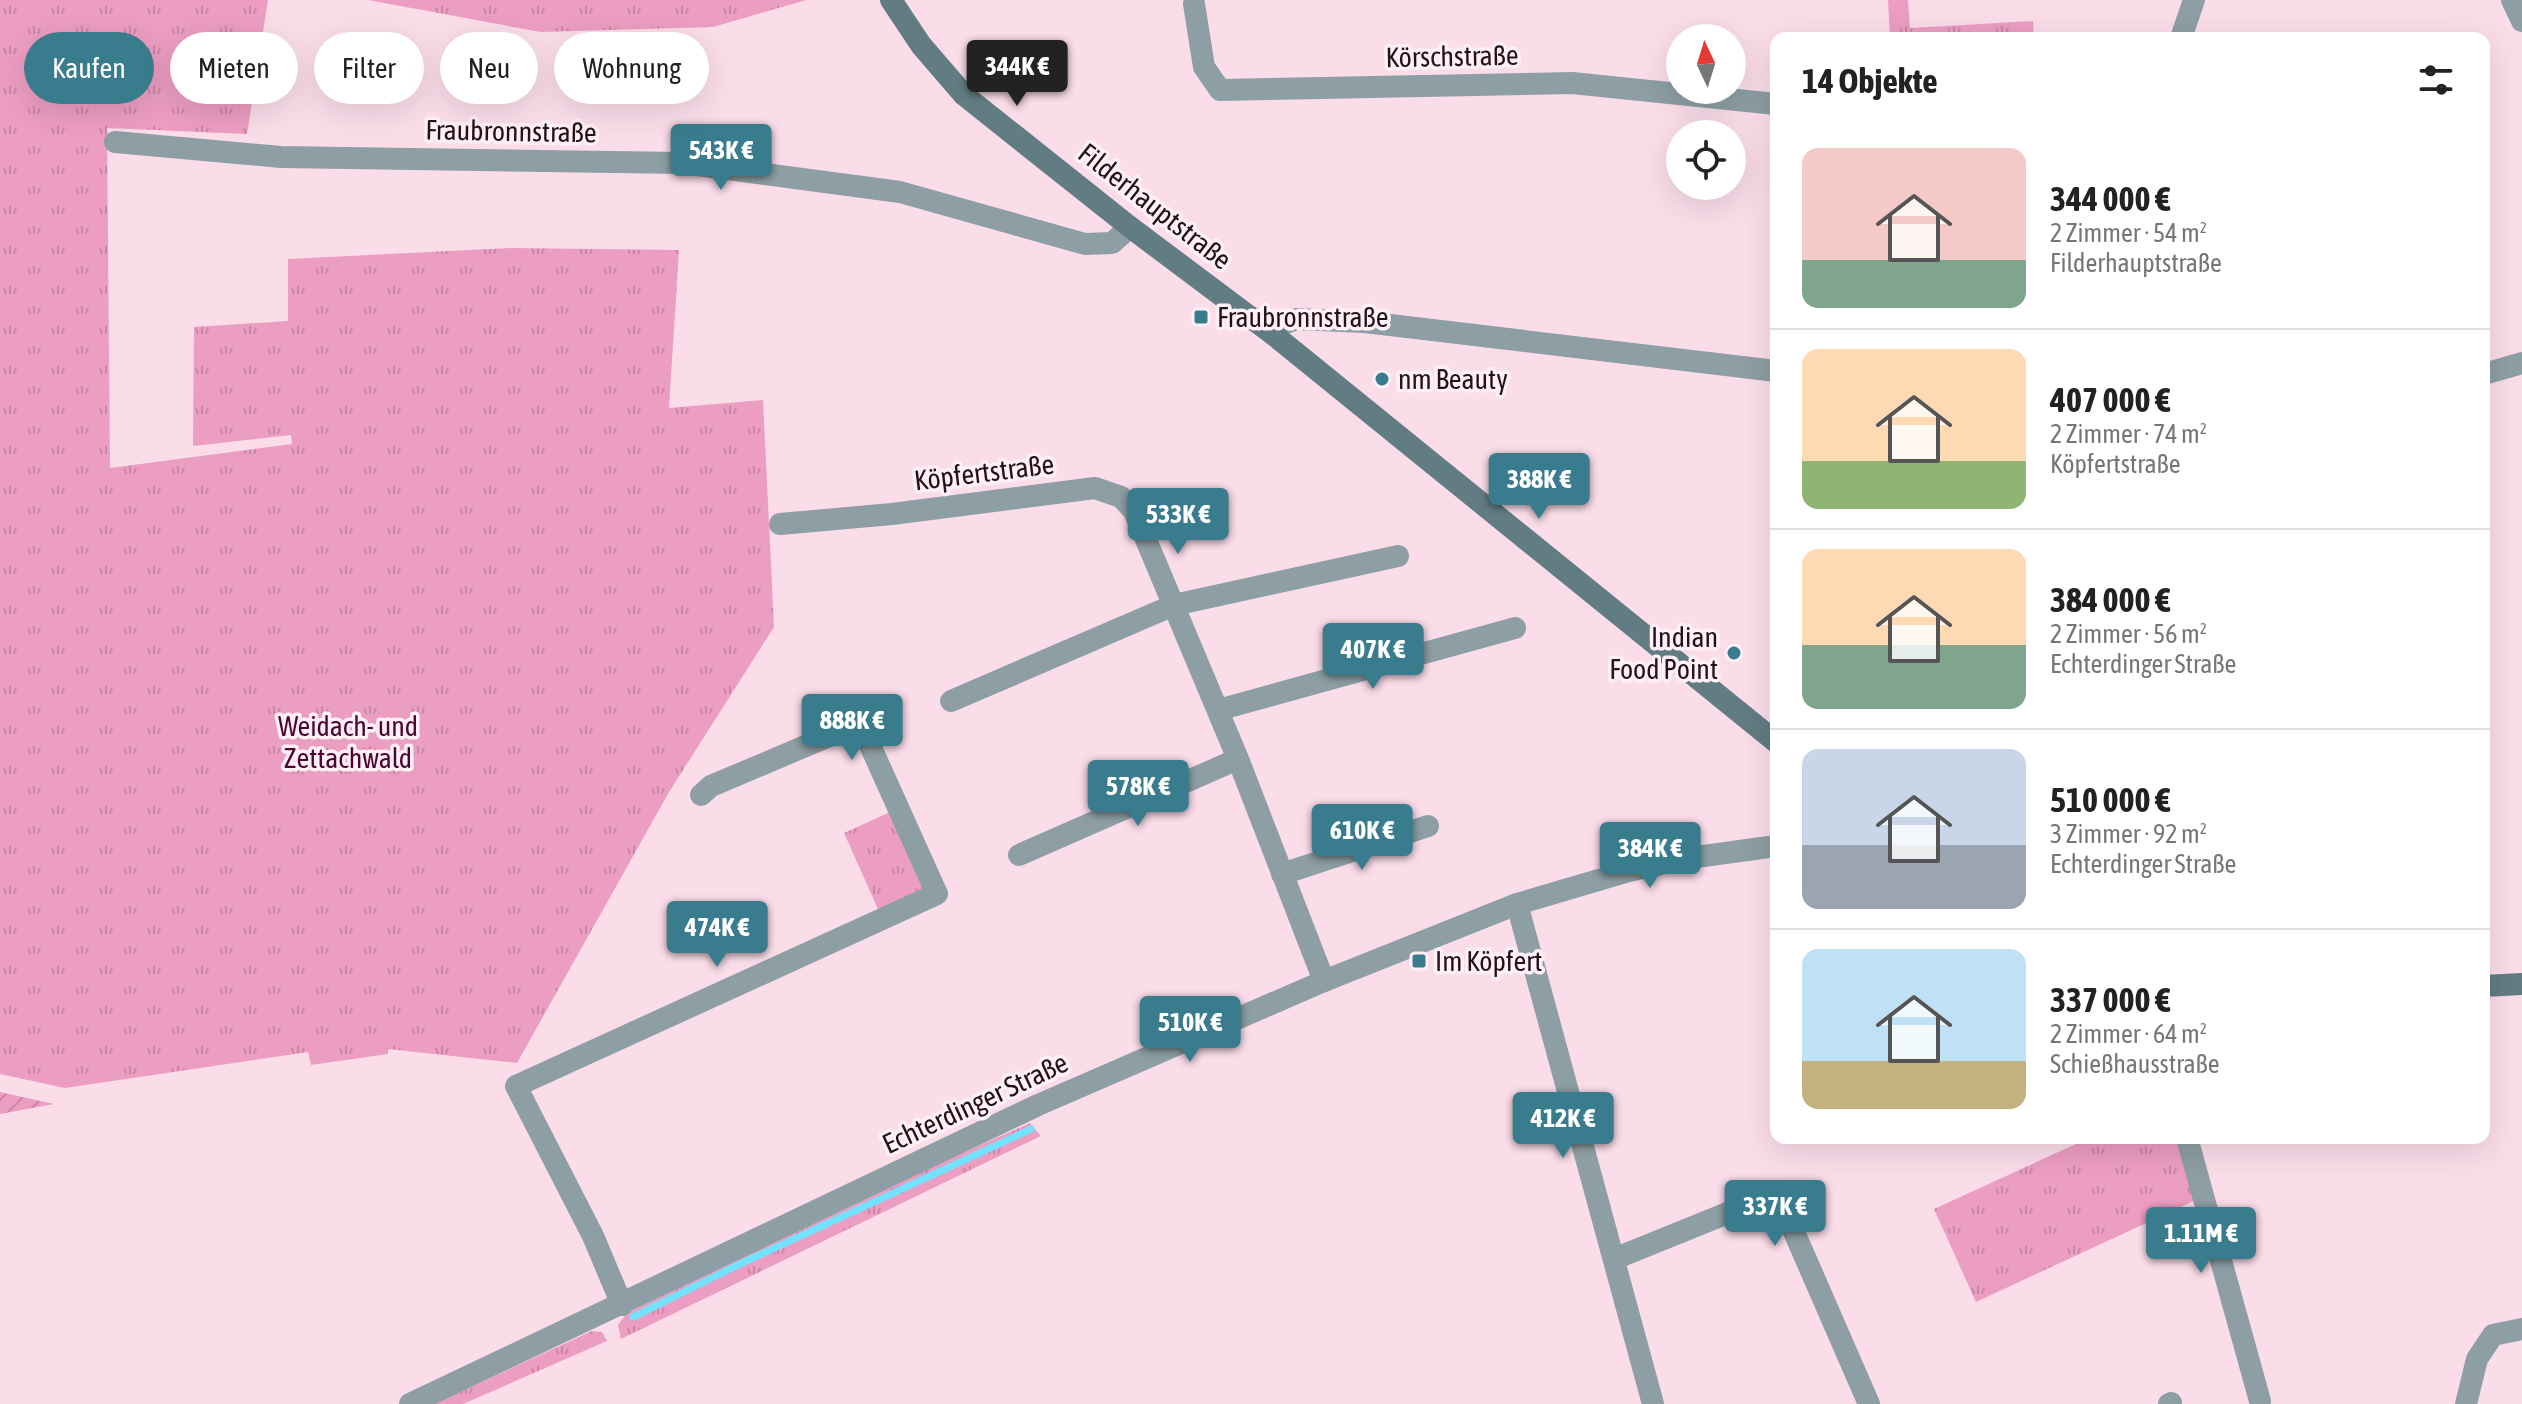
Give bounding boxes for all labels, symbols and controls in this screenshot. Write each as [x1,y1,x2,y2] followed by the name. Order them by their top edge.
[1666,24,1746,104] north arrow
[1666,24,1746,200] map controls
[24,32,154,104] chip: Kaufen
[170,32,298,104] chip: Mieten
[314,32,424,104] chip: Filter
[440,32,538,104] chip: Neu
[554,32,709,104] chip: Wohnung
[1385,39,1519,73] street label: Körschstraße
[952,40,1082,108] pin: 344K €
[985,51,1049,81] text: 344K €
[2414,58,2458,102] icon: filters
[1802,61,1938,100] text: 14 Objekte
[425,114,597,148] street label: Fraubronnstraße
[1666,120,1746,200] button: locate
[656,124,786,192] pin: 543K €
[689,135,753,165] text: 543K €
[1072,136,1238,276] street label: Filderhauptstraße
[2050,179,2171,218] text: 344 000 €
[1866,180,1962,276] icon: home
[2050,218,2207,248] text: 2 Zimmer · 54 m²
[2050,248,2222,278] text: Filderhauptstraße
[1217,301,1388,333] place label: Fraubronnstraße
[1192,308,1210,326] marker: Fraubronnstraße
[1398,363,1508,395] place label: nm Beauty
[1373,370,1391,388] marker: nm Beauty
[2050,380,2171,419] text: 407 000 €
[1866,381,1962,477] icon: home
[2050,419,2207,449] text: 2 Zimmer · 74 m²
[912,448,1056,496] street label: Köpfertstraße
[2050,449,2181,479] text: Köpfertstraße
[1474,453,1604,521] pin: 388K €
[1507,464,1571,494] text: 388K €
[1113,488,1243,556] pin: 533K €
[1146,499,1210,529] text: 533K €
[2050,580,2171,619] text: 384 000 €
[1866,581,1962,677] icon: home
[2050,619,2207,649] text: 2 Zimmer · 56 m²
[1609,621,1718,685] place label: Indian Food Point
[1308,623,1438,691] pin: 407K €
[1341,634,1405,664] text: 407K €
[1725,644,1743,662] marker: Indian Food Point
[2050,649,2236,679] text: Echterdinger Straße
[787,694,917,762] pin: 888K €
[820,705,884,735] text: 888K €
[278,710,418,774] park label: Weidach- und Zettachwald
[1073,760,1203,828] pin: 578K €
[1106,771,1170,801] text: 578K €
[2050,780,2171,819] text: 510 000 €
[1866,781,1962,877] icon: home
[1297,804,1427,872] pin: 610K €
[1330,815,1394,845] text: 610K €
[2050,819,2207,849] text: 3 Zimmer · 92 m²
[1585,822,1715,890] pin: 384K €
[1618,833,1682,863] text: 384K €
[2050,849,2236,879] text: Echterdinger Straße
[652,901,782,969] pin: 474K €
[685,912,749,942] text: 474K €
[1435,945,1542,977] place label: Im Köpfert
[1410,952,1428,970] marker: Im Köpfert
[2050,980,2171,1019] text: 337 000 €
[1866,981,1962,1077] icon: home
[1125,996,1255,1064] pin: 510K €
[1158,1007,1222,1037] text: 510K €
[2050,1019,2207,1049] text: 2 Zimmer · 64 m²
[877,1046,1073,1160] street label: Echterdinger Straße
[2050,1049,2220,1079] text: Schießhausstraße
[1498,1092,1628,1160] pin: 412K €
[1531,1103,1595,1133] text: 412K €
[1710,1180,1840,1248] pin: 337K €
[1743,1191,1807,1221] text: 337K €
[2127,1207,2275,1275] pin: 1.11M €
[2164,1218,2238,1248] text: 1.11M €

